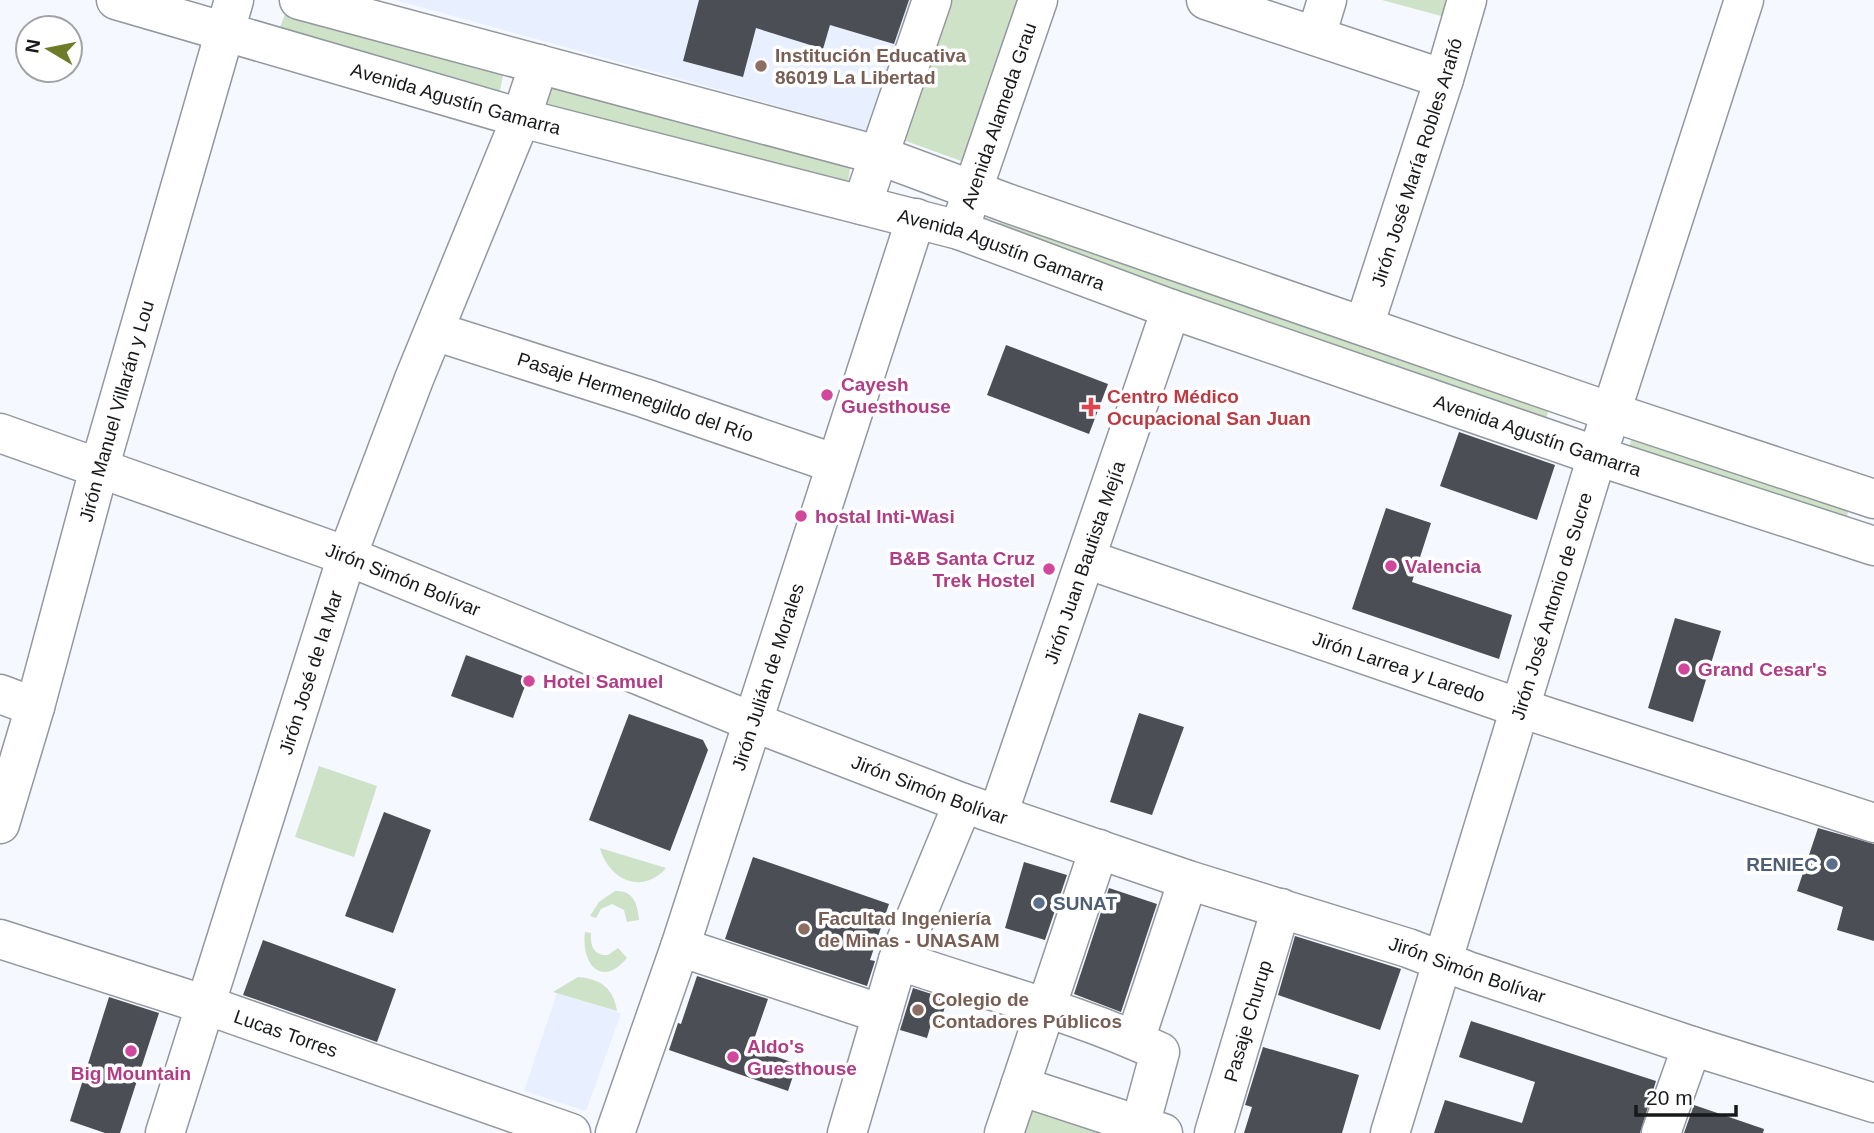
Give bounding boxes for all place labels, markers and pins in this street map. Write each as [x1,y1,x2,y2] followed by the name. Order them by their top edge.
[775,45,967,88] place label: Institución Educativa 86019 La Libertad
[753,58,769,74] marker: Institución Educativa 86019 La Libertad
[841,374,951,417] place label: Cayesh Guesthouse
[1107,386,1311,429] place label: Centro Médico Ocupacional San Juan
[819,387,835,403] marker: Cayesh Guesthouse
[1081,397,1101,417] marker: Centro Médico Ocupacional San Juan
[815,506,955,527] place label: hostal Inti-Wasi
[793,508,809,524] marker: hostal Inti-Wasi
[889,548,1035,591] place label: B&B Santa Cruz Trek Hostel
[1405,556,1481,577] place label: Valencia
[1383,558,1399,574] marker: Valencia
[1041,561,1057,577] marker: B&B Santa Cruz Trek Hostel
[1698,659,1827,680] place label: Grand Cesar's
[1676,661,1692,677] marker: Grand Cesar's
[543,671,663,692] place label: Hotel Samuel
[521,673,537,689] marker: Hotel Samuel
[1746,854,1818,875] place label: RENIEC
[1824,856,1840,872] marker: RENIEC
[1053,893,1117,914] place label: SUNAT
[1031,895,1047,911] marker: SUNAT
[818,908,1000,951] place label: Facultad Ingeniería de Minas - UNASAM
[796,921,812,937] marker: Facultad Ingeniería de Minas - UNASAM
[932,989,1122,1032] place label: Colegio de Contadores Públicos
[910,1002,926,1018] marker: Colegio de Contadores Públicos
[747,1036,857,1079] place label: Aldo's Guesthouse
[123,1043,139,1059] marker: Big Mountain
[725,1049,741,1065] marker: Aldo's Guesthouse
[71,1063,191,1084] place label: Big Mountain

